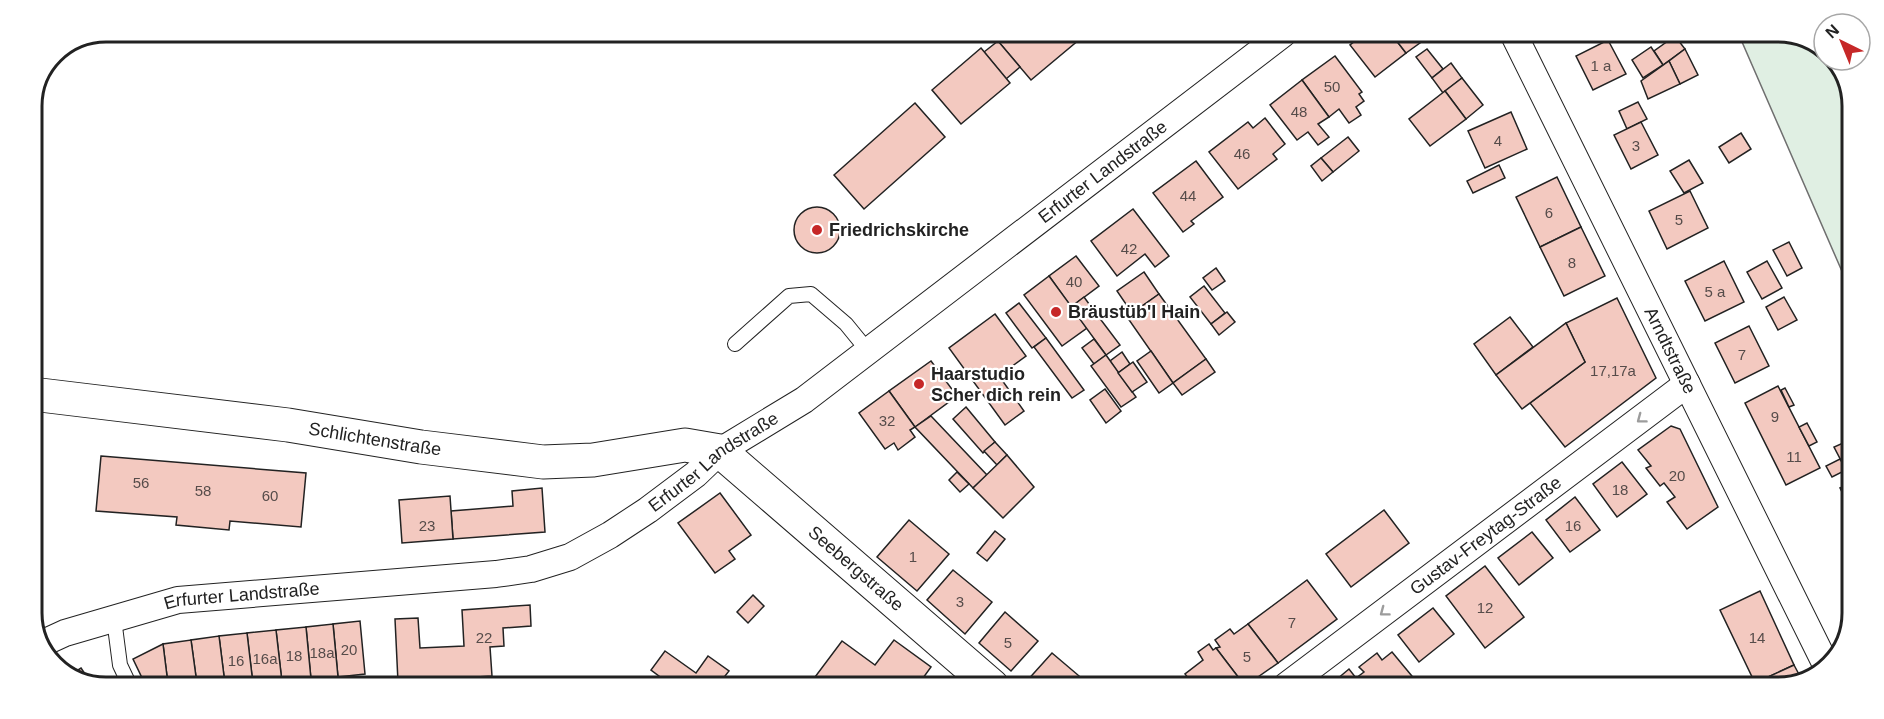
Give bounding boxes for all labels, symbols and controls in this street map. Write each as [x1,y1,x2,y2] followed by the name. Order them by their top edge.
[1812,12,1872,72] north arrow
[1822,21,1842,42] text: N
[1591,57,1612,74] house number: 1 a
[1324,78,1340,95] house number: 50
[1291,103,1307,120] house number: 48
[1035,116,1171,227] street label: Erfurter Landstraße
[1494,132,1502,149] house number: 4
[1632,137,1640,154] house number: 3
[1234,145,1250,162] house number: 46
[1180,187,1196,204] house number: 44
[1545,204,1553,221] house number: 6
[1675,211,1683,228] house number: 5
[829,220,969,240] place label: Friedrichskirche
[810,223,824,237] marker: Friedrichskirche
[1121,240,1137,257] house number: 42
[1568,254,1576,271] house number: 8
[1066,273,1082,290] house number: 40
[1705,283,1726,300] house number: 5 a
[1068,302,1200,322] place label: Bräustüb'l Hain
[1640,304,1700,397] street label: Arndtstraße
[1049,305,1063,319] marker: Bräustüb'l Hain
[1738,346,1746,363] house number: 7
[1590,362,1637,379] house number: 17,17a
[931,364,1061,405] place label: Haarstudio Scher dich rein
[912,377,926,391] marker: Haarstudio Scher dich rein
[645,408,782,516] street label: Erfurter Landstraße
[1771,408,1779,425] house number: 9
[879,412,895,429] house number: 32
[1636,412,1647,423] one-way arrow
[307,419,442,459] street label: Schlichtenstraße
[1786,448,1802,465] house number: 11
[1669,467,1685,484] house number: 20
[1406,472,1565,599] street label: Gustav-Freytag-Straße
[133,474,149,491] house number: 56
[1612,481,1628,498] house number: 18
[195,482,211,499] house number: 58
[262,487,278,504] house number: 60
[419,517,435,534] house number: 23
[1565,517,1581,534] house number: 16
[804,522,908,615] street label: Seebergstraße
[909,548,917,565] house number: 1
[162,578,320,614] street label: Erfurter Landstraße
[956,593,964,610] house number: 3
[1477,599,1493,616] house number: 12
[1380,605,1391,616] one-way arrow
[1288,614,1296,631] house number: 7
[476,629,492,646] house number: 22
[1749,629,1765,646] house number: 14
[1004,634,1012,651] house number: 5
[341,641,357,658] house number: 20
[309,644,335,661] house number: 18a
[286,647,302,664] house number: 18
[1243,648,1251,665] house number: 5
[252,650,278,667] house number: 16a
[228,652,244,669] house number: 16

